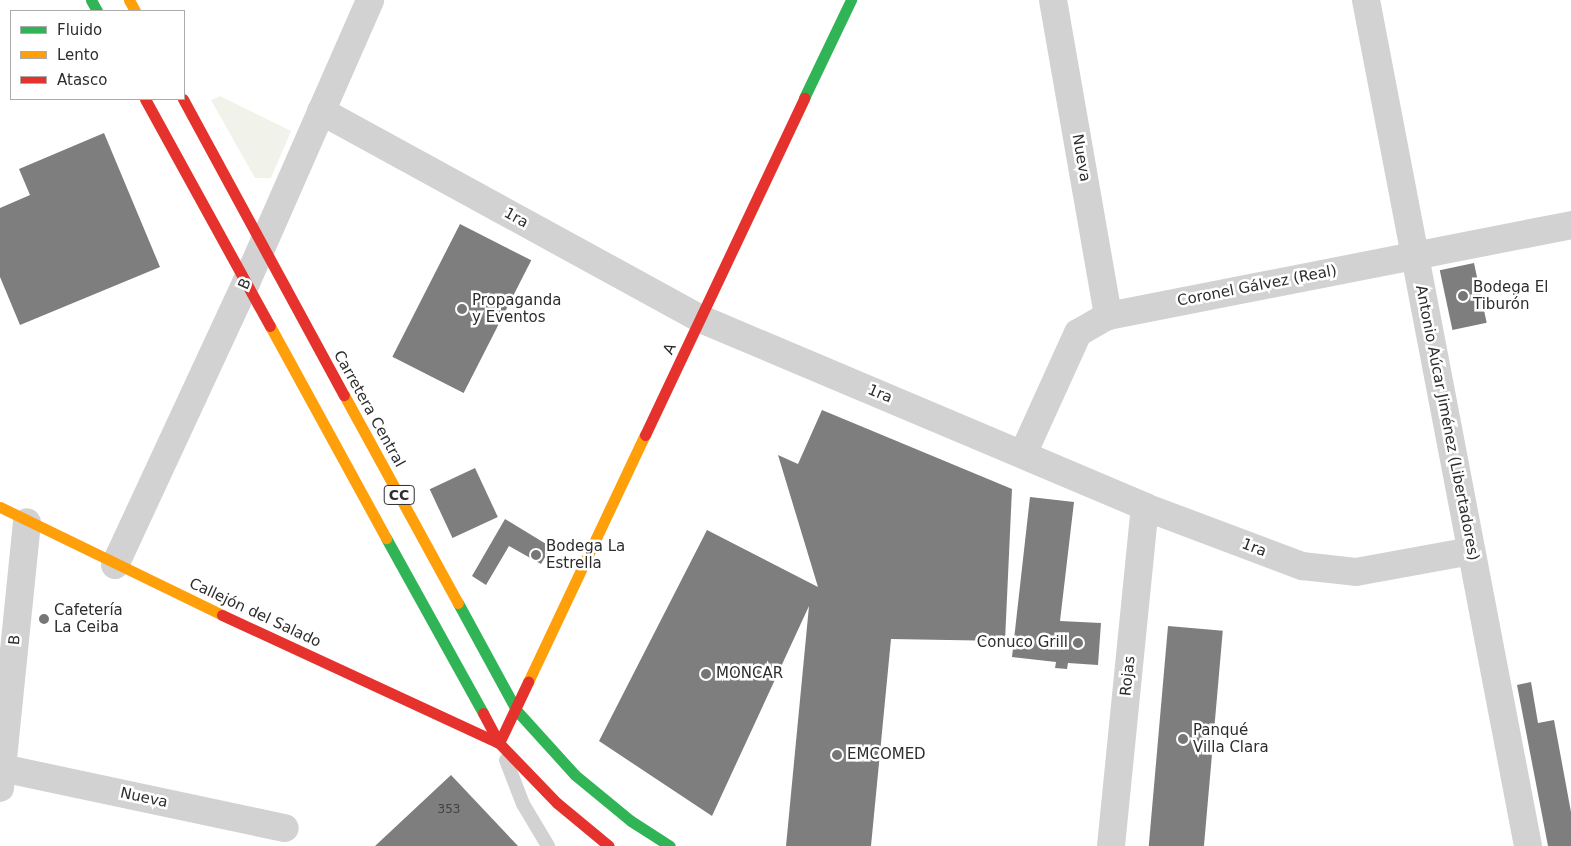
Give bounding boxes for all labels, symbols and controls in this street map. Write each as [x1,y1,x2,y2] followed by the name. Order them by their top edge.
[10,10,185,100] legend
[57,21,102,39] text: Fluido
[57,46,99,64] text: Lento
[57,71,107,89] text: Atasco
[1068,133,1094,183] street label: Nueva
[501,204,531,232] street label: 1ra
[1176,262,1338,310] street label: Coronel Gálvez (Real)
[235,276,255,292] street label: B
[1473,278,1548,313] place label: Bodega El Tiburón
[1411,284,1483,562] street label: Antonio Aúcar Jiménez (Libertadores)
[1457,290,1469,302] marker: Bodega El Tiburón
[472,291,561,326] place label: Propaganda y Eventos
[456,303,468,315] marker: Propaganda y Eventos
[660,341,680,357] street label: A
[329,348,409,470] street label: Carretera Central
[865,381,895,407] street label: 1ra
[383,484,415,506] road number: CC
[1239,535,1269,561] street label: 1ra
[546,537,625,572] place label: Bodega La Estrella
[530,549,542,561] marker: Bodega La Estrella
[186,575,324,651] street label: Callejón del Salado
[54,601,123,636] place label: Cafetería La Ceiba
[38,613,50,625] marker: Cafetería La Ceiba
[6,634,24,646] street label: B
[977,634,1068,652] place label: Conuco Grill
[1072,637,1084,649] marker: Conuco Grill
[1117,655,1139,697] street label: Rojas
[716,665,783,683] place label: MONCAR
[700,668,712,680] marker: MONCAR
[1193,721,1269,756] place label: Panqué Villa Clara
[1177,733,1189,745] marker: Panqué Villa Clara
[847,746,926,764] place label: EMCOMED
[831,749,843,761] marker: EMCOMED
[119,784,169,812] street label: Nueva
[438,803,460,817] house number: 353

